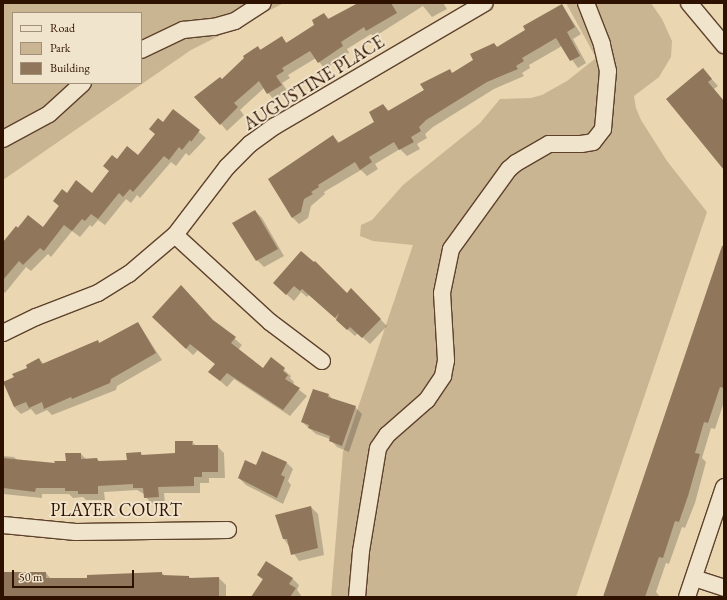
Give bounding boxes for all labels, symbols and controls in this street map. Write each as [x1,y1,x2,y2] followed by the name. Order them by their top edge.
[12,12,142,84] legend
[50,20,75,36] text: Road
[240,31,388,135] street label: AUGUSTINE PLACE
[50,40,70,56] text: Park
[50,60,90,76] text: Building
[50,499,182,521] street label: PLAYER COURT
[14,562,136,588] scale bar
[19,569,42,585] text: 50 m

